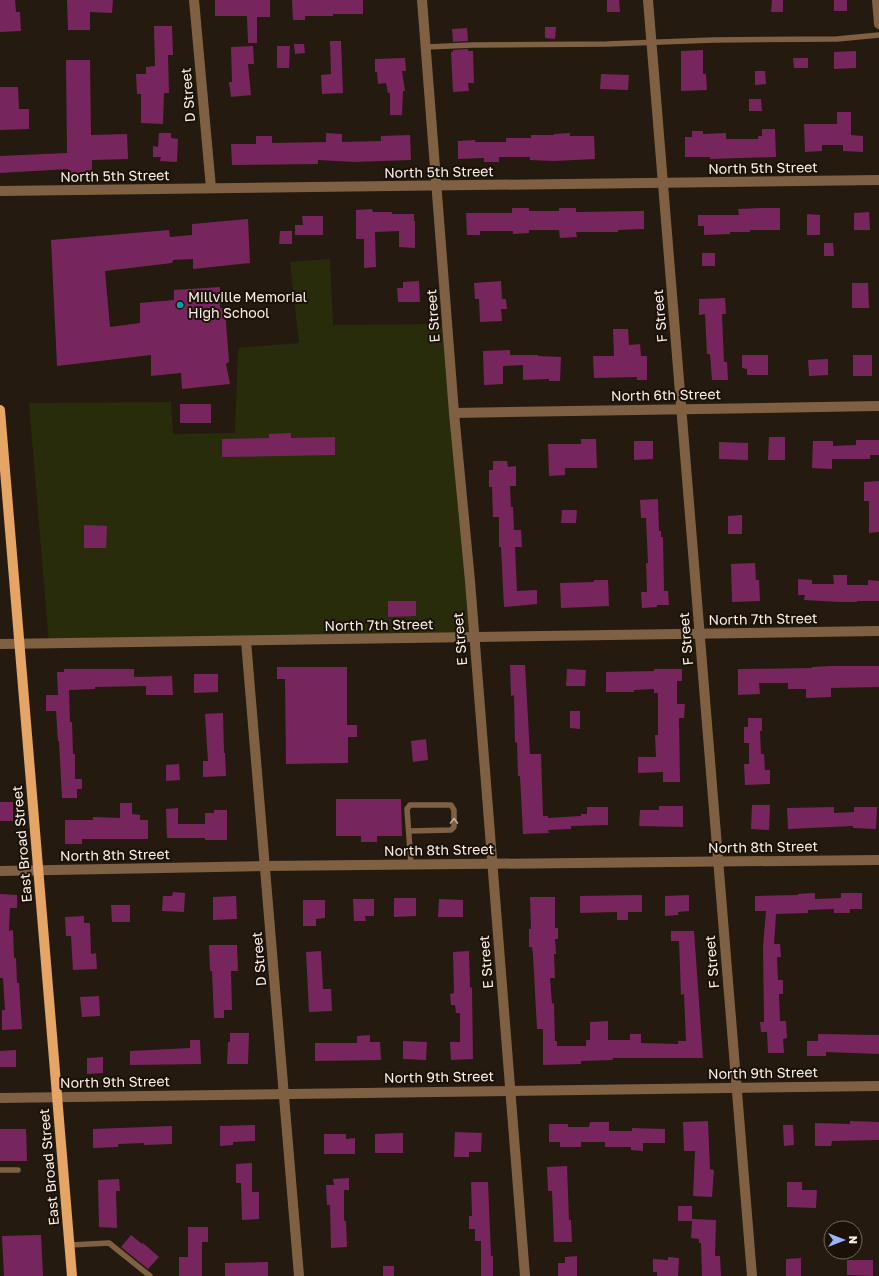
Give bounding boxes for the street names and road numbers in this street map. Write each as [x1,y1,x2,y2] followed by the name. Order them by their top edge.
[177,67,198,123] street label: D Street
[708,158,818,177] street label: North 5th Street
[384,162,494,181] street label: North 5th Street
[60,166,170,185] street label: North 5th Street
[422,289,443,343] street label: E Street
[649,289,670,343] street label: F Street
[611,385,721,404] street label: North 6th Street
[708,609,818,628] street label: North 7th Street
[449,612,470,666] street label: E Street
[675,612,696,666] street label: F Street
[324,615,434,634] street label: North 7th Street
[8,785,35,903] street label: East Broad Street
[708,837,818,856] street label: North 8th Street
[384,840,494,859] street label: North 8th Street
[60,845,170,864] street label: North 8th Street
[248,931,269,987] street label: D Street
[475,935,496,989] street label: E Street
[701,935,722,989] street label: F Street
[708,1063,818,1082] street label: North 9th Street
[384,1067,494,1086] street label: North 9th Street
[60,1072,170,1091] street label: North 9th Street
[35,1108,62,1226] street label: East Broad Street

